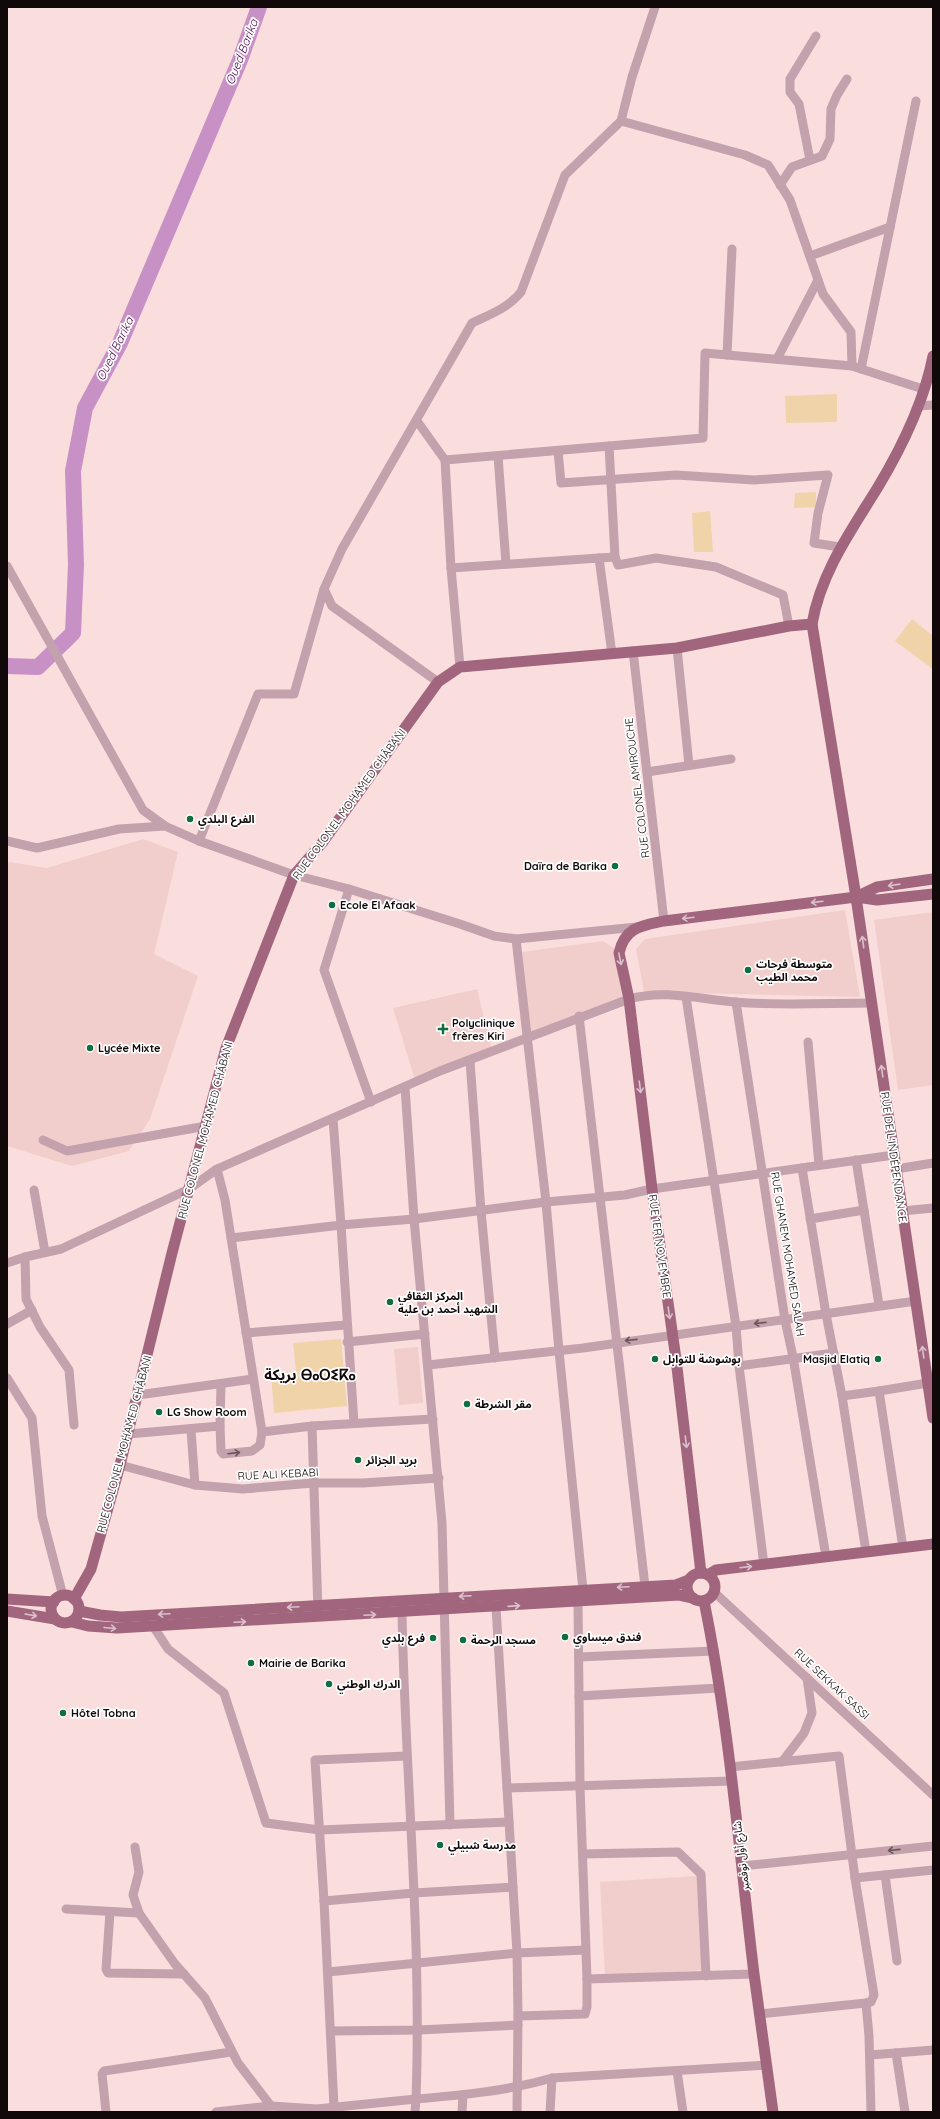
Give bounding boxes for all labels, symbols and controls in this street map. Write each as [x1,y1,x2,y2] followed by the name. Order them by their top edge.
[222,16,261,87] water label: Oued Barika
[93,314,137,383] water label: Oued Barika
[621,717,653,859] street label: RUE COLONEL AMIROUCHE
[289,726,409,882] street label: RUE COLONEL MOHAMED CHÂBANI
[198,812,255,829] place label: الفرع البلدي
[185,814,195,824] marker: الفرع البلدي
[524,859,607,873] place label: Daïra de Barika
[610,861,620,871] marker: Daïra de Barika
[888,881,901,889] one-way arrow
[340,898,416,912] place label: Ecole El Afaak
[811,898,824,906] one-way arrow
[327,900,337,910] marker: Ecole El Afaak
[682,914,695,922] one-way arrow
[859,936,867,949] one-way arrow
[616,952,624,965] one-way arrow
[756,957,832,984] place label: متوسطة فرحات محمد الطيب
[743,965,753,975] marker: متوسطة فرحات محمد الطيب
[452,1016,515,1043] place label: Polyclinique frères Kiri
[437,1023,449,1035] marker: Polyclinique frères Kiri
[175,1040,235,1220] street label: RUE COLONEL MOHAMED CHÂBANI
[98,1041,161,1055] place label: Lycée Mixte
[85,1043,95,1053] marker: Lycée Mixte
[878,1065,886,1078] one-way arrow
[636,1080,643,1093] one-way arrow
[878,1091,910,1223] street label: RUE DE L'INDÉPENDANCE
[768,1171,808,1337] street label: RUE GHANEM MOHAMED SALAH
[646,1193,674,1299] street label: RUE 1ER NOVEMBRE
[398,1289,498,1316] place label: المركز الثقافي الشهيد أحمد بن علية
[385,1297,395,1307] marker: المركز الثقافي الشهيد أحمد بن علية
[665,1306,673,1319] one-way arrow
[754,1320,767,1327] one-way arrow
[625,1336,638,1344] one-way arrow
[919,1346,927,1359] one-way arrow
[663,1352,741,1366] place label: بوشوشة للتوابل
[803,1352,870,1366] place label: Masjid Elatiq
[94,1354,154,1534] street label: RUE COLONEL MOHAMED CHÂBANI
[650,1354,660,1364] marker: بوشوشة للتوابل
[873,1354,883,1364] marker: Masjid Elatiq
[264,1365,356,1384] district label: بريكة ⴱⴰⵔⵉⴽⴰ
[475,1397,532,1411] place label: مقر الشرطة
[462,1399,472,1409] marker: مقر الشرطة
[167,1405,247,1419] place label: LG Show Room
[154,1407,164,1417] marker: LG Show Room
[682,1435,689,1448] one-way arrow
[227,1449,240,1457] one-way arrow
[365,1453,417,1467] place label: بريد الجزائر
[353,1455,363,1465] marker: بريد الجزائر
[237,1465,319,1483] street label: RUE ALI KEBABI
[739,1563,752,1571] one-way arrow
[617,1584,630,1591] one-way arrow
[459,1592,472,1600] one-way arrow
[507,1602,520,1609] one-way arrow
[287,1603,300,1610] one-way arrow
[24,1611,37,1619] one-way arrow
[158,1611,171,1618] one-way arrow
[363,1611,376,1618] one-way arrow
[233,1618,246,1625] one-way arrow
[103,1624,116,1631] one-way arrow
[573,1630,642,1647] place label: فندق ميساوي
[382,1631,425,1648] place label: فرع بلدي
[560,1632,570,1642] marker: فندق ميساوي
[428,1633,438,1643] marker: فرع بلدي
[471,1633,536,1647] place label: مسجد الرحمة
[458,1635,468,1645] marker: مسجد الرحمة
[792,1646,872,1722] street label: RUE SEKKAK SASSI
[259,1656,346,1670] place label: Mairie de Barika
[246,1658,256,1668] marker: Mairie de Barika
[337,1677,400,1694] place label: الدرك الوطني
[324,1679,334,1689] marker: الدرك الوطني
[71,1706,136,1720] place label: Hôtel Tobna
[58,1708,68,1718] marker: Hôtel Tobna
[730,1820,753,1893] street label: شارع أول نوفمبر
[448,1838,516,1855] place label: مدرسة شبيلي
[435,1840,445,1850] marker: مدرسة شبيلي
[888,1846,901,1853] one-way arrow

